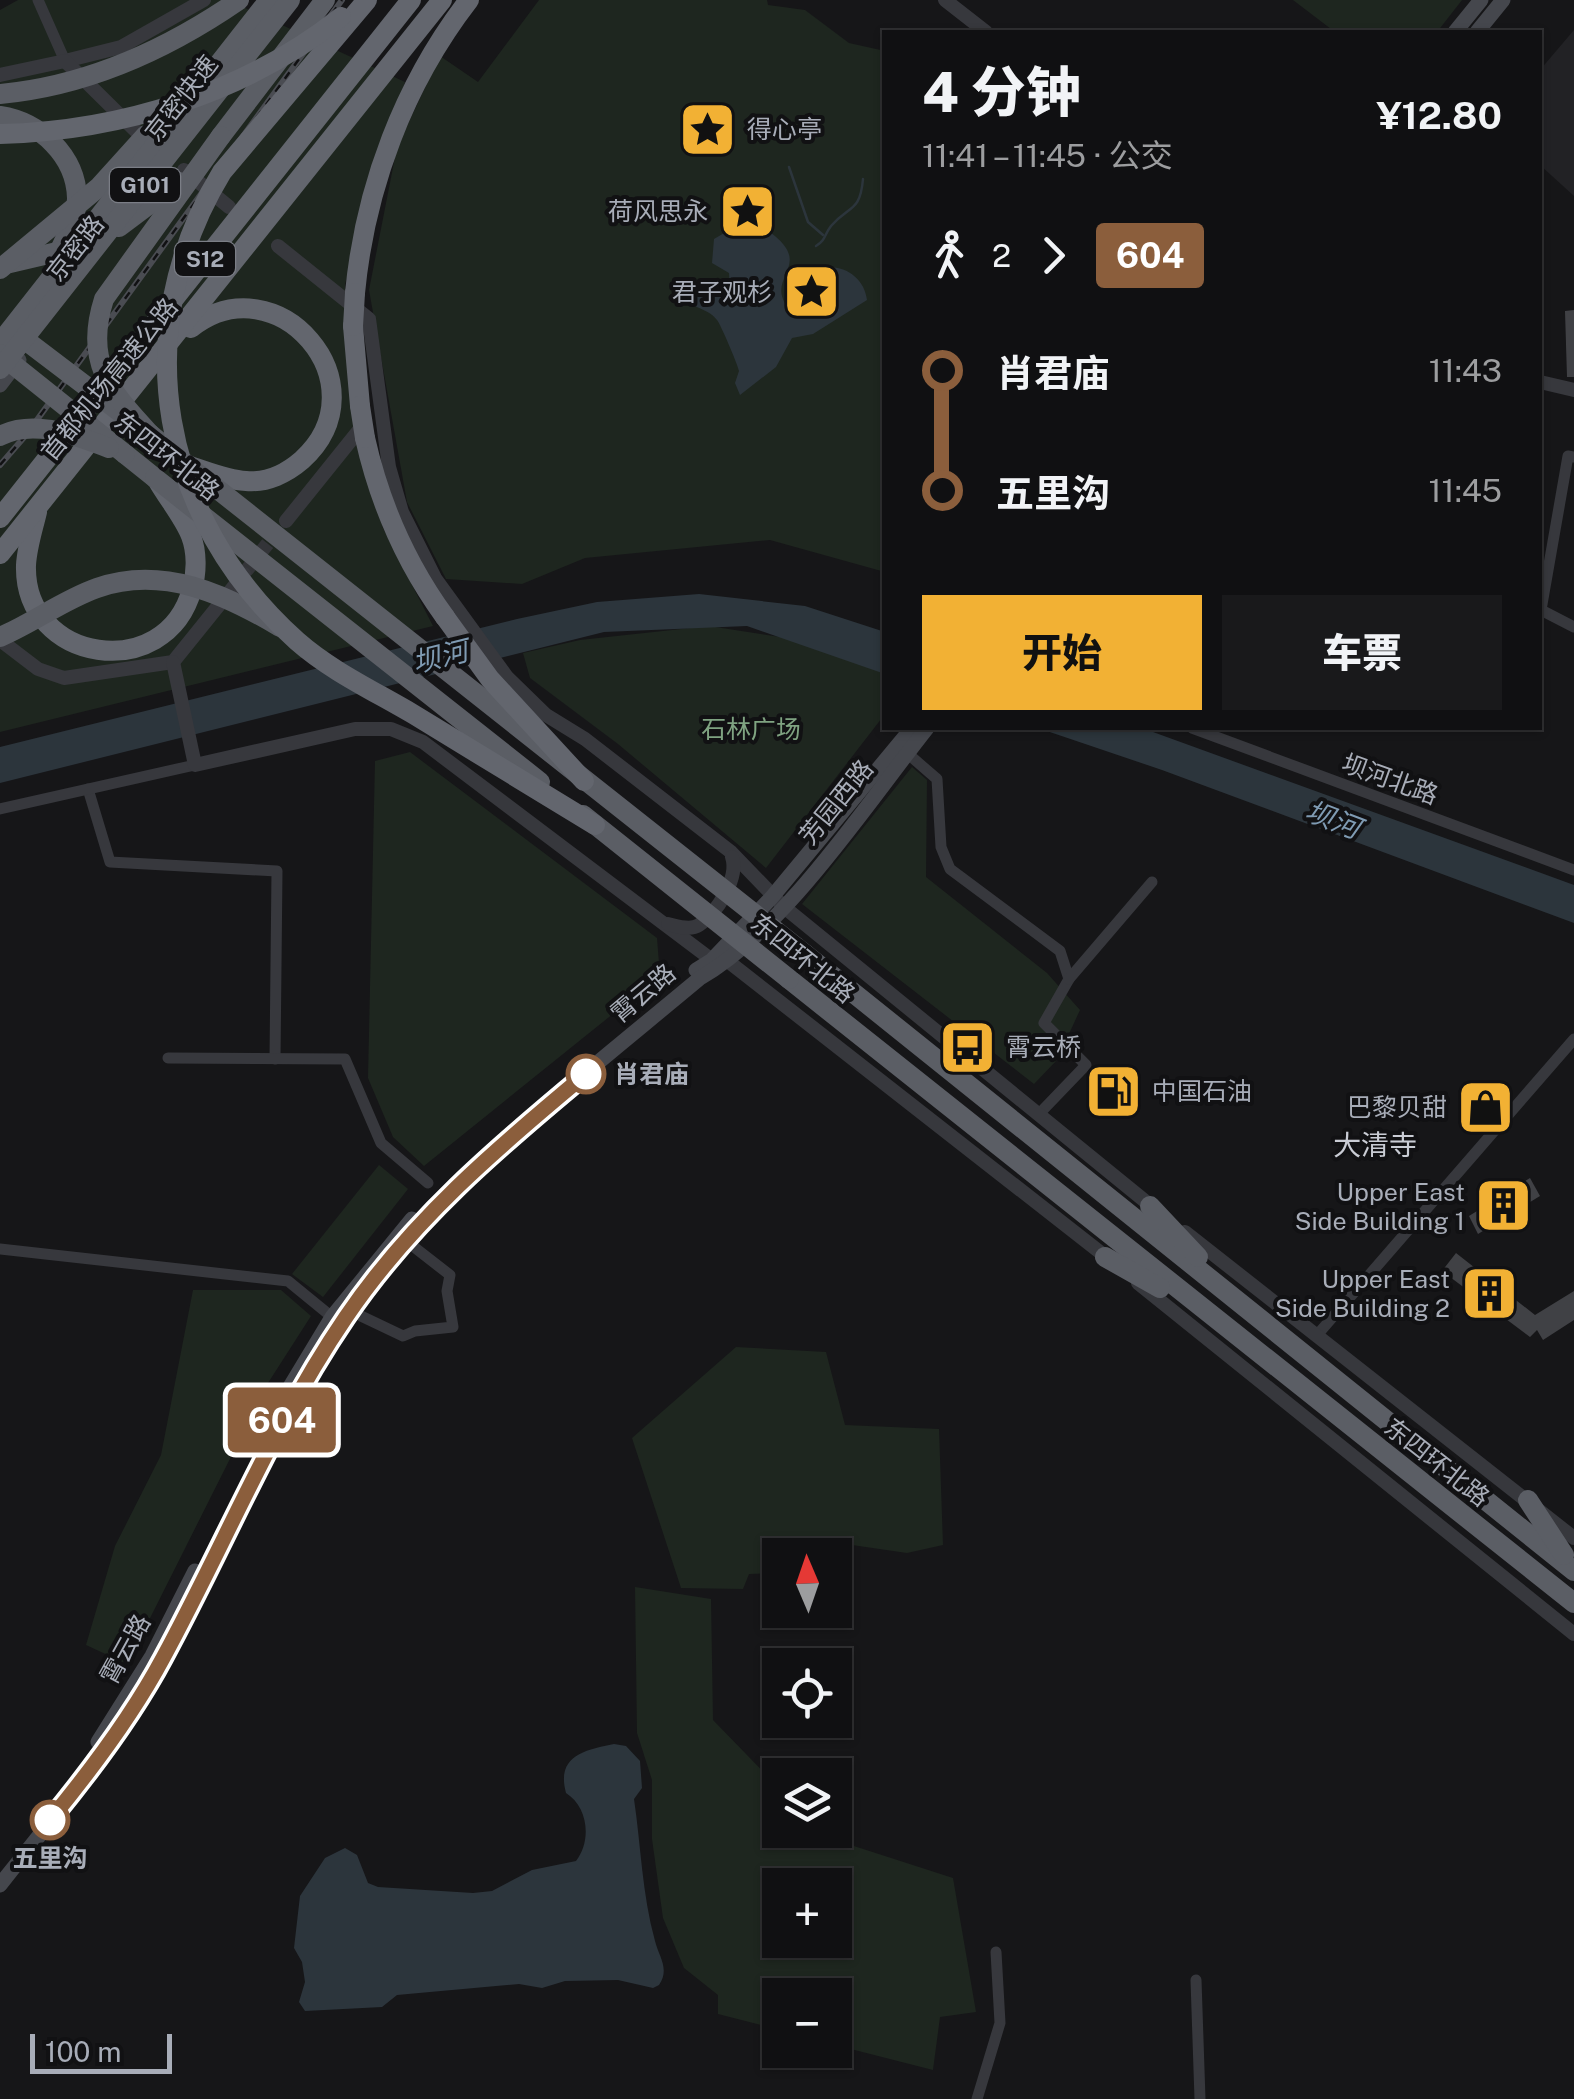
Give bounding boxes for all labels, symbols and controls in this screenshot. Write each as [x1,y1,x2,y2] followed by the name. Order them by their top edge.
[138,49,224,147] street label: 京密快速
[922,60,1081,124] text: 4 分钟
[1376,93,1502,138] text: ¥12.80
[678,99,738,159] place icon: 得心亭
[747,114,822,144] place label: 得心亭
[922,137,1173,174] text: 11:41 – 11:45 · 公交
[110,168,180,202] road number: G101
[717,181,777,241] place icon: 荷风思永
[608,196,708,226] place label: 荷风思永
[40,209,110,287] street label: 京密路
[922,228,977,283] icon: walk
[1026,228,1081,283] icon: forward
[1116,235,1184,276] text: 604
[992,237,1011,274] text: 2
[175,242,235,276] road number: S12
[781,262,841,322] place icon: 君子观杉
[672,277,772,307] place label: 君子观杉
[34,292,184,466] street label: 首都机场高速公路
[996,351,1110,396] text: 肖君庙
[1429,352,1502,389] text: 11:43
[109,406,225,506] street label: 东四环北路
[996,471,1110,516] text: 五里沟
[1429,472,1502,509] text: 11:45
[922,595,1202,710] button: 开始
[1222,595,1502,710] button: 车票
[409,632,476,679] water label: 坝河
[701,714,801,744] park label: 石林广场
[1338,748,1442,810] street label: 坝河北路
[793,754,879,850] street label: 芳园西路
[1301,794,1370,846] water label: 坝河
[745,907,861,1009] street label: 东四环北路
[605,957,681,1029] street label: 霄云路
[937,1017,997,1077] bus stop icon: 霄云桥
[1006,1032,1081,1062] place label: 霄云桥
[567,1055,605,1093] marker: 肖君庙
[614,1059,689,1089] place label: 肖君庙
[1083,1061,1143,1121] fuel station icon: 中国石油
[1152,1076,1252,1106] place label: 中国石油
[1456,1077,1516,1137] shop icon: 巴黎贝甜
[1347,1092,1447,1122] place label: 巴黎贝甜
[1333,1128,1417,1161] district label: 大清寺
[1474,1176,1534,1236] building icon: Upper East Side Building 1
[1295,1177,1465,1236] place label: Upper East Side Building 1
[1459,1263,1519,1323] building icon: Upper East Side Building 2
[1275,1264,1450,1323] place label: Upper East Side Building 2
[224,1388,340,1452] line badge: 604
[248,1400,316,1441] text: 604
[1379,1412,1495,1512] street label: 东四环北路
[762,1538,852,1628] north arrow
[762,1538,852,2068] map controls
[94,1609,156,1689] street label: 霄云路
[762,1648,852,1738] button: locate
[762,1758,852,1848] button: layers
[31,1801,69,1839] marker: 五里沟
[12,1843,88,1873] place label: 五里沟
[762,1868,852,1958] button: +
[762,1978,852,2068] button: −
[30,2029,172,2074] scale bar
[45,2035,122,2068] text: 100 m

